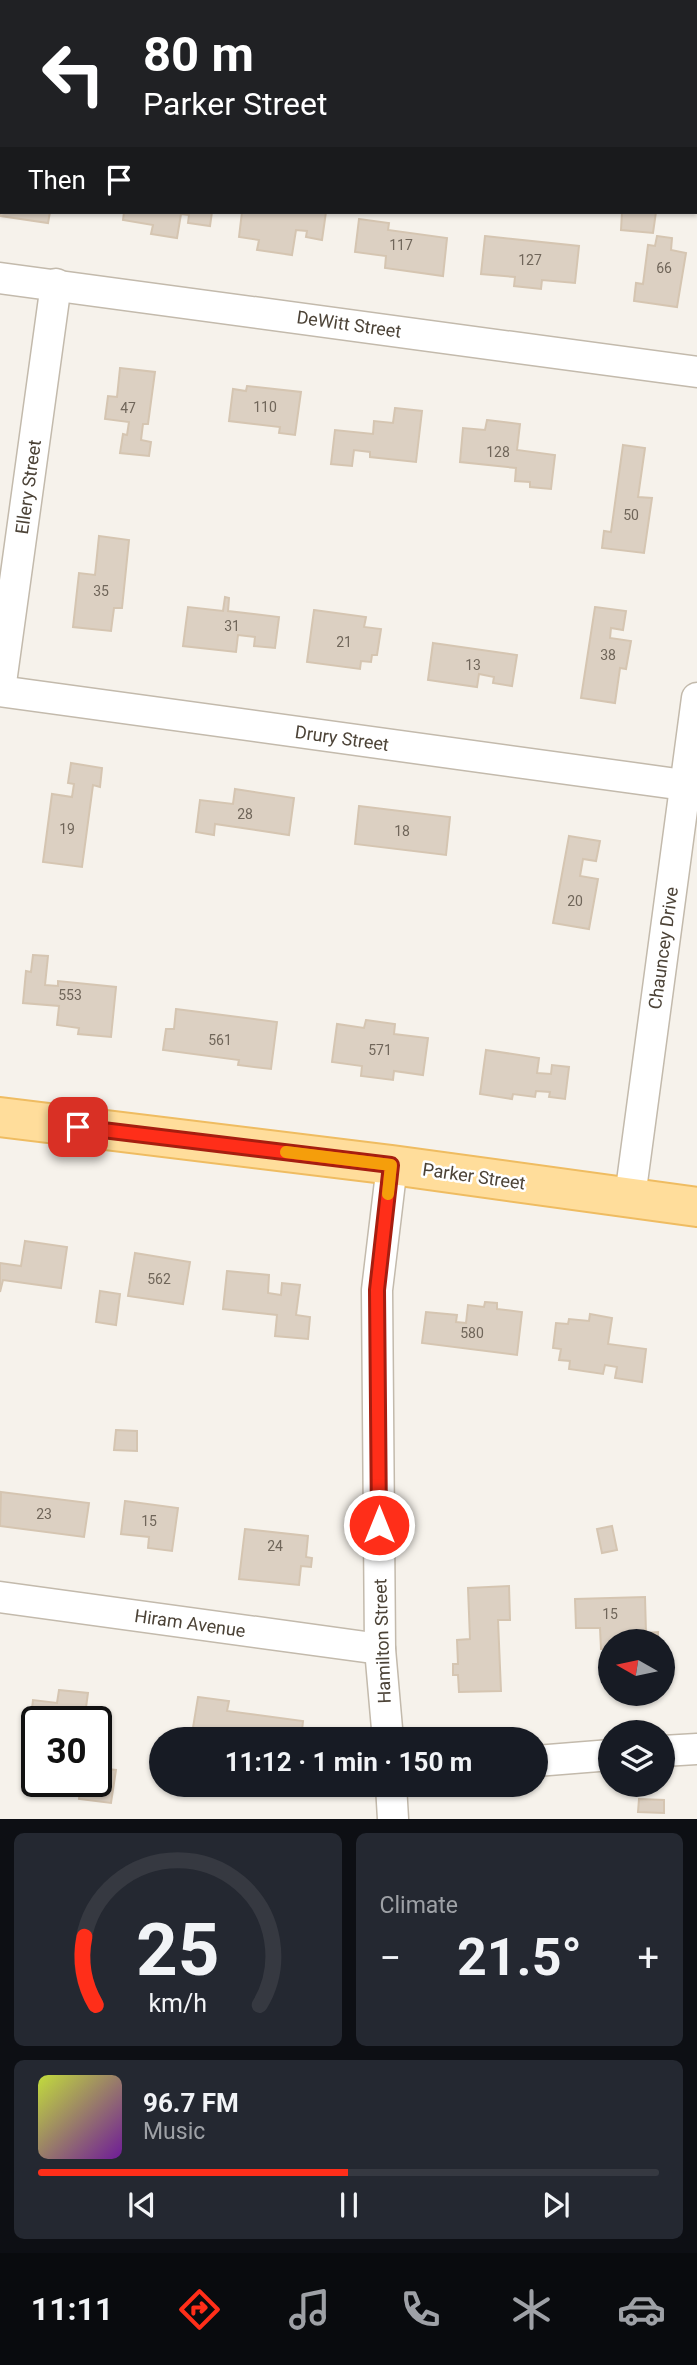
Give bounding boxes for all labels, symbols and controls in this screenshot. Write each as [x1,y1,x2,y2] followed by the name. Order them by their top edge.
[143,26,254,83] text: 80 m
[28,28,119,119] icon: left
[143,85,327,123] text: Parker Street
[100,161,138,199] icon: arrive
[28,165,86,195] text: Then
[389,237,413,253] house number: 117
[518,252,542,268] house number: 127
[656,260,672,276] house number: 66
[295,306,403,342] street label: DeWitt Street
[253,399,277,415] house number: 110
[120,400,136,416] house number: 47
[11,438,45,536] street label: Ellery Street
[486,444,510,460] house number: 128
[623,507,639,523] house number: 50
[93,583,109,599] house number: 35
[224,618,240,634] house number: 31
[336,634,352,650] house number: 21
[600,647,616,663] house number: 38
[465,657,481,673] house number: 13
[294,721,390,755] street label: Drury Street
[237,806,253,822] house number: 28
[59,821,75,837] house number: 19
[394,823,410,839] house number: 18
[644,885,682,1011] street label: Chauncey Drive
[567,893,583,909] house number: 20
[58,987,82,1003] house number: 553
[208,1032,232,1048] house number: 561
[368,1042,392,1058] house number: 571
[48,1097,108,1157] pin
[59,1108,97,1146] icon: arrive
[421,1158,527,1194] street label: Parker Street
[147,1271,171,1287] house number: 562
[460,1325,484,1341] house number: 580
[342,1488,416,1562] position arrow
[36,1506,52,1522] house number: 23
[141,1513,157,1529] house number: 15
[267,1538,283,1554] house number: 24
[369,1578,395,1704] street label: Hamilton Street
[133,1605,247,1641] street label: Hiram Avenue
[602,1606,618,1622] house number: 15
[598,1629,676,1706] north arrow
[598,1629,675,1797] map controls
[21,1706,112,1797] speed limit sign: 30
[598,1720,675,1797] button: layers
[225,1747,472,1777] text: 11:12 · 1 min · 150 m
[380,1892,458,1919] text: Climate
[136,1908,220,1994] text: 25
[457,1927,582,1988] text: 21.5°
[380,1936,401,1980] text: −
[637,1936,659,1980] text: +
[148,1989,207,2018] text: km/h
[143,2088,239,2118] text: 96.7 FM
[143,2118,205,2145] text: Music
[123,2186,161,2224] icon: previous
[330,2186,368,2224] icon: pause
[537,2186,575,2224] icon: next
[175,2285,224,2334] icon: directions
[285,2285,334,2334] icon: music
[396,2285,445,2334] icon: phone
[507,2285,556,2334] icon: climate
[617,2285,666,2334] icon: car
[31,2290,113,2328] text: 11:11

